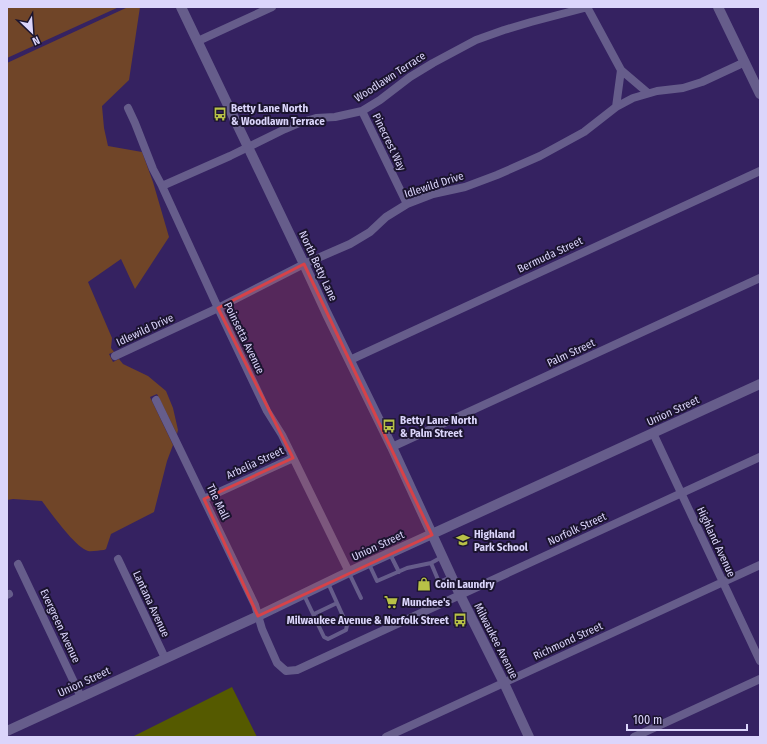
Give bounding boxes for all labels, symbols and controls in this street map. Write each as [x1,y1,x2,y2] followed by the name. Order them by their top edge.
[12,12,52,52] north arrow
[30,33,42,48] text: N
[352,49,428,105] street label: Woodlawn Terrace
[231,102,325,128] place label: Betty Lane North & Woodlawn Terrace
[212,106,228,122] bus stop icon: Betty Lane North & Woodlawn Terrace
[369,111,409,173] street label: Pinecrest Way
[403,169,465,201] street label: Idlewild Drive
[296,229,340,303] street label: North Betty Lane
[515,234,585,276] street label: Bermuda Street
[221,300,267,376] street label: Poinsetta Avenue
[114,311,176,349] street label: Idlewild Drive
[545,336,597,370] street label: Palm Street
[645,393,702,429] street label: Union Street
[400,414,477,440] place label: Betty Lane North & Palm Street
[381,418,397,434] bus stop icon: Betty Lane North & Palm Street
[224,444,286,482] street label: Arbelia Street
[204,482,232,522] street label: The Mall
[694,505,738,579] street label: Highland Avenue
[546,510,609,548] street label: Norfolk Street
[350,528,407,564] street label: Union Street
[474,528,529,554] place label: Highland Park School
[455,532,471,548] school or university icon: Highland Park School
[130,569,172,639] street label: Lantana Avenue
[416,576,432,592] shop icon: Coin Laundry
[435,578,495,591] place label: Coin Laundry
[37,587,83,665] street label: Evergreen Avenue
[383,594,399,610] supermarket icon: Munchee's
[402,596,450,609] place label: Munchee's
[471,601,521,681] street label: Milwaukee Avenue
[452,612,468,628] bus stop icon: Milwaukee Avenue & Norfolk Street
[287,614,449,627] place label: Milwaukee Avenue & Norfolk Street
[531,619,605,663] street label: Richmond Street
[56,664,113,700] street label: Union Street
[627,706,747,732] scale bar
[633,713,662,727] text: 100 m

